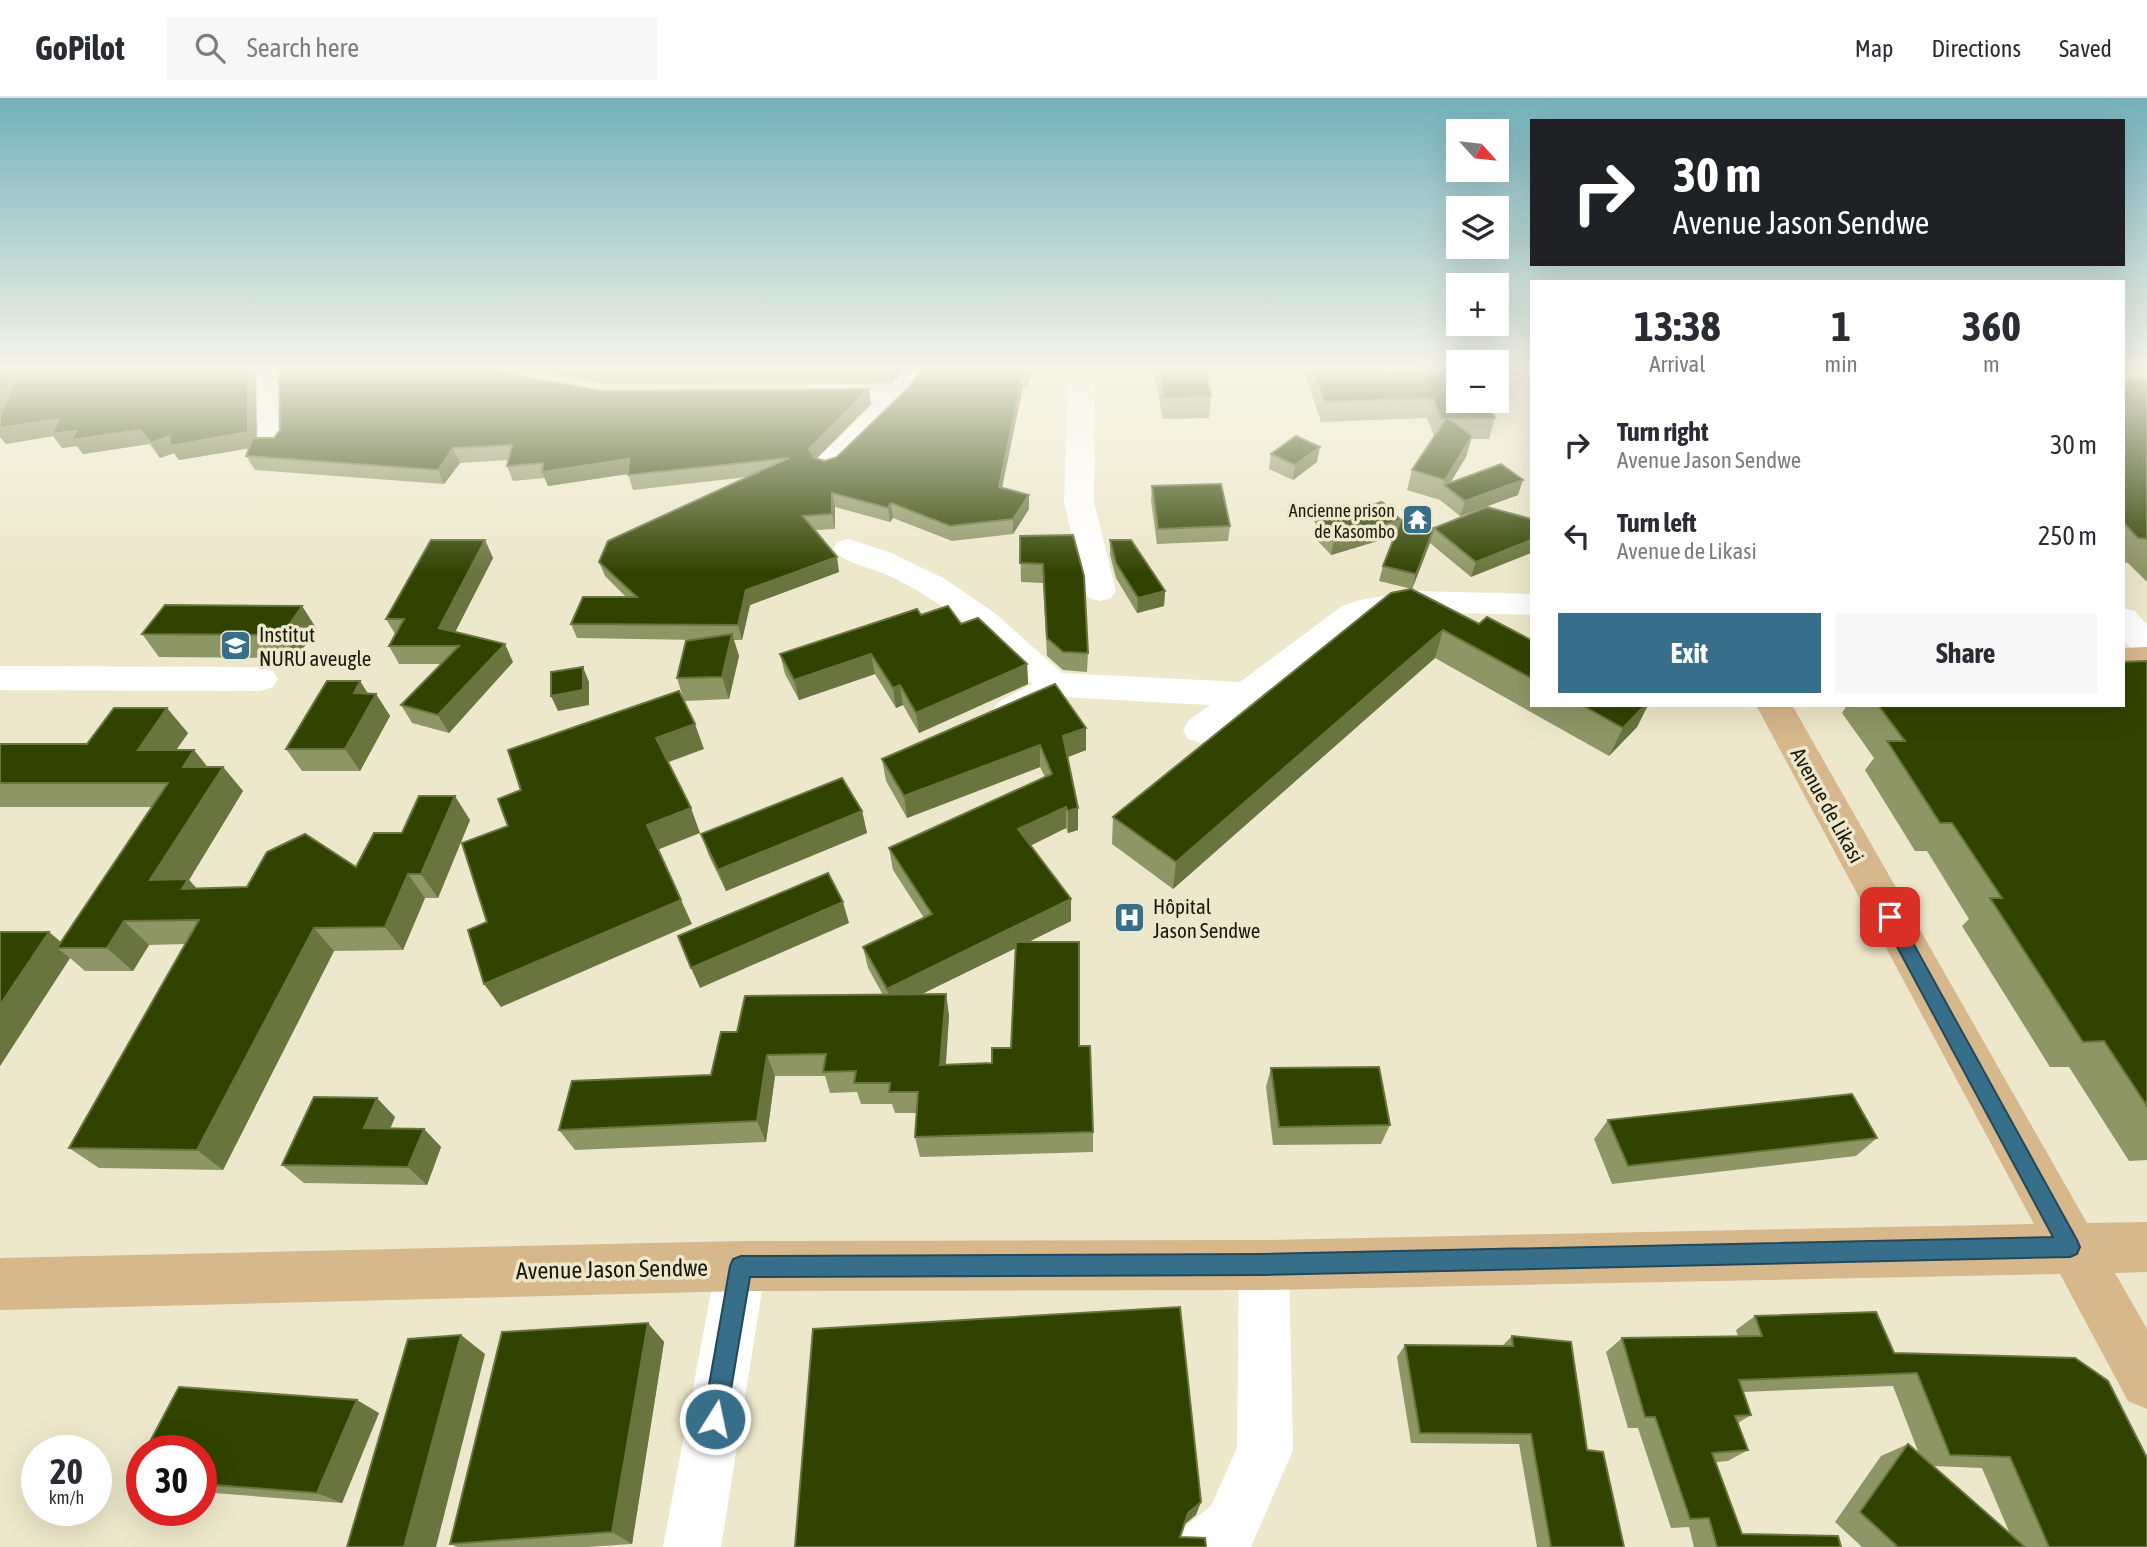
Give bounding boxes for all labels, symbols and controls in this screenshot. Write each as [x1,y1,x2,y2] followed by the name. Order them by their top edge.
[167,17,657,80] search box
[35,29,125,67] text: GoPilot
[191,29,229,67] icon: search
[247,33,359,63] text: Search here
[1855,35,1893,62] text: Map
[1931,35,2021,62] text: Directions
[2059,35,2112,62] text: Saved
[1446,119,1508,182] north arrow
[1446,119,1509,413] map controls
[1673,146,1761,202] text: 30 m
[1558,147,1649,238] icon: right
[1446,196,1509,259] button: layers
[1673,204,1929,241] text: Avenue Jason Sendwe
[1446,273,1509,336] button: +
[1634,302,1721,350] text: 13:38
[1831,302,1851,350] text: 1
[1962,302,2021,350] text: 360
[1446,350,1509,413] button: −
[1649,351,1705,377] text: Arrival
[1825,351,1858,377] text: min
[1983,351,2000,377] text: m
[1617,417,1708,447] text: Turn right
[1558,426,1596,464] icon: right
[2050,430,2097,460] text: 30 m
[1617,447,1801,473] text: Avenue Jason Sendwe
[1289,500,1395,542] place label: Ancienne prison de Kasombo
[1401,503,1435,537] temple icon: Ancienne prison de Kasombo
[1617,508,1697,538] text: Turn left
[1558,517,1596,555] icon: left
[2038,521,2097,551] text: 250 m
[1617,538,1757,564] text: Avenue de Likasi
[1558,613,1821,693] button: Exit
[1835,613,2097,693] button: Share
[259,622,371,670] place label: Institut NURU aveugle
[219,629,253,663] school or university icon: Institut NURU aveugle
[1787,743,1869,867] street label: Avenue de Likasi
[1860,887,1920,947] pin
[1153,894,1260,942] place label: Hôpital Jason Sendwe
[1871,898,1909,936] icon: arrive
[1113,901,1147,935] hospital icon: Hôpital Jason Sendwe
[516,1254,708,1284] street label: Avenue Jason Sendwe
[678,1382,752,1456] position arrow
[126,1435,217,1526] speed limit sign: 30
[50,1451,83,1491] text: 20
[49,1487,84,1508] text: km/h

